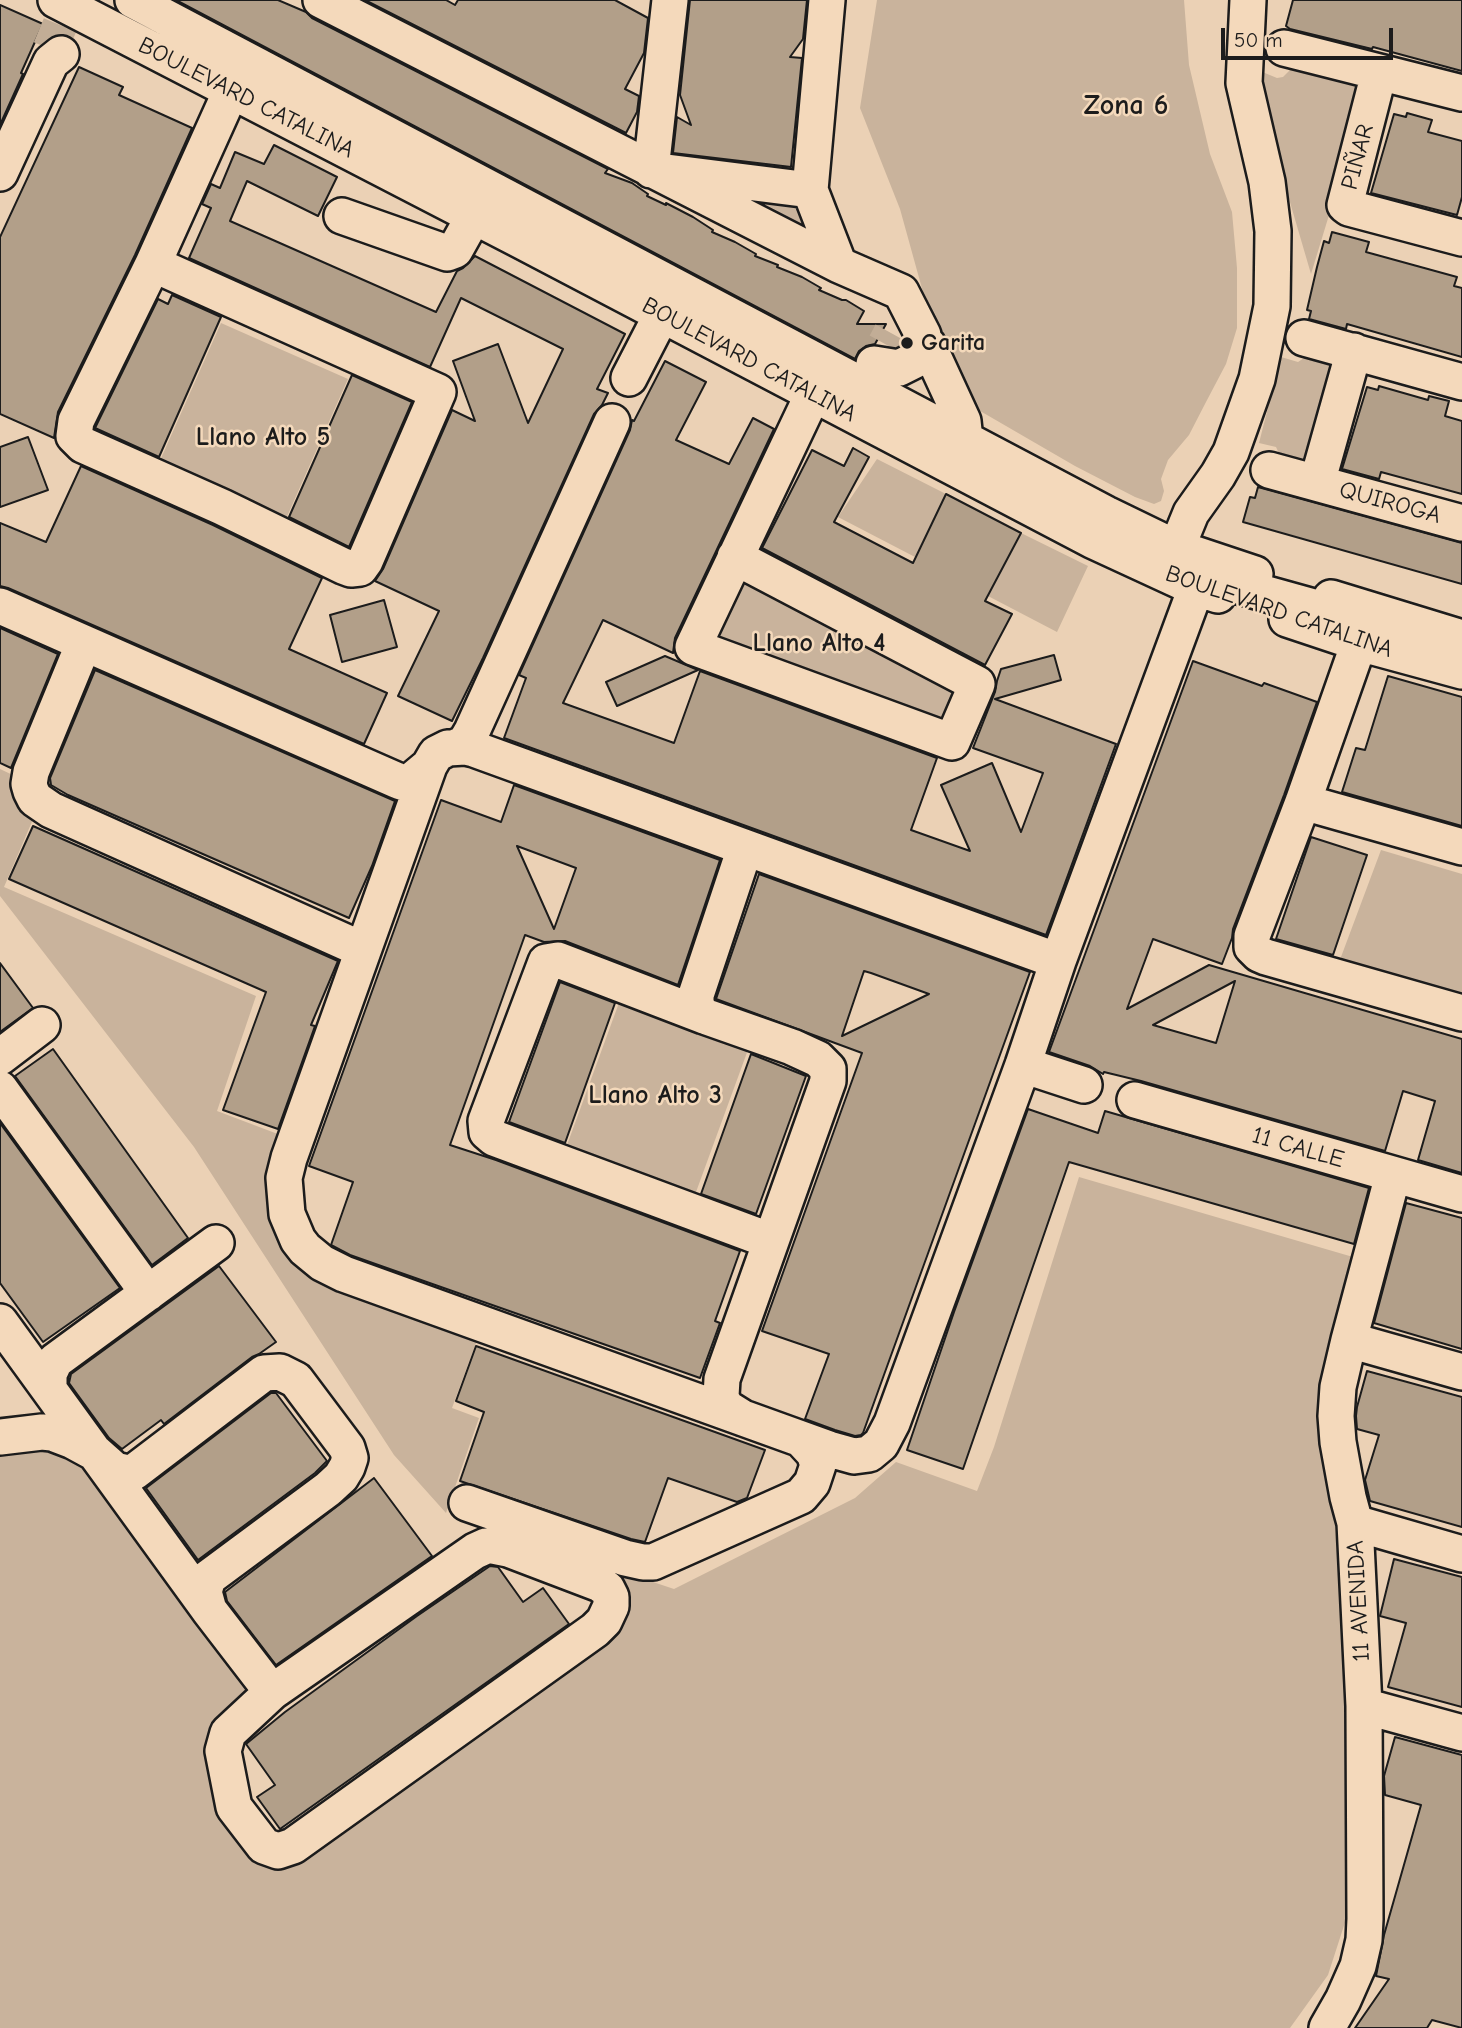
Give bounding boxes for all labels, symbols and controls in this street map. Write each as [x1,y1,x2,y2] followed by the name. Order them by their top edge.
[1224,14,1396,58] scale bar
[1234,28,1283,52] text: 50 m
[133,31,359,165] street label: BOULEVARD CATALINA
[1084,89,1168,123] district label: Zona 6
[1335,121,1381,193] street label: PIÑAR
[637,291,861,429] street label: BOULEVARD CATALINA
[921,329,985,357] place label: Garita
[899,335,915,351] marker: Garita
[196,422,330,454] district label: Llano Alto 5
[1336,476,1444,530] street label: QUIROGA
[1162,560,1396,664] street label: BOULEVARD CATALINA
[753,628,885,660] district label: Llano Alto 4
[588,1080,722,1112] district label: Llano Alto 3
[1249,1121,1347,1175] street label: 11 CALLE
[1341,1540,1377,1662] street label: 11 AVENIDA

